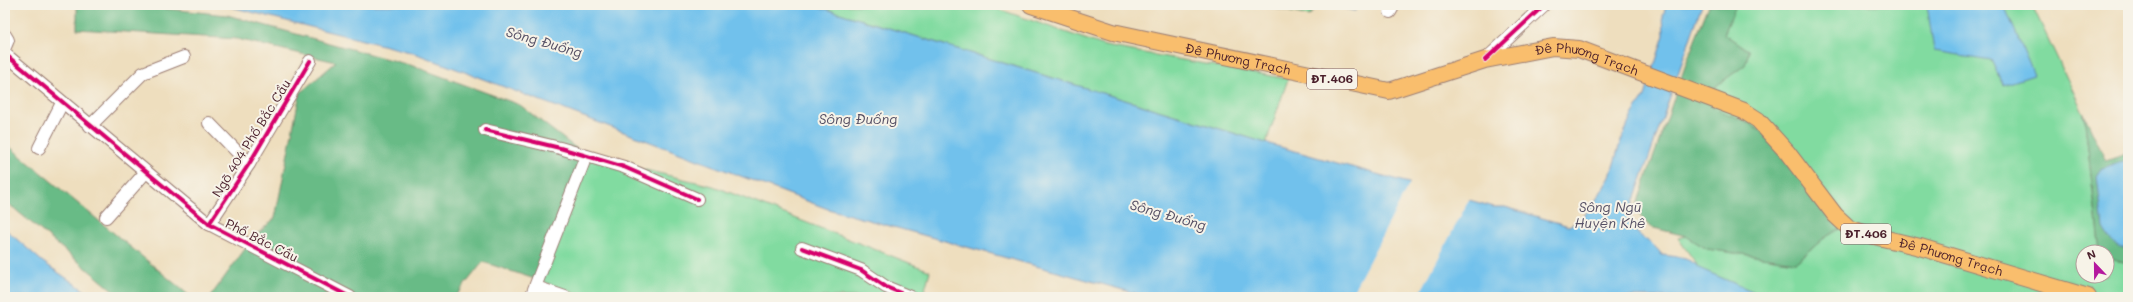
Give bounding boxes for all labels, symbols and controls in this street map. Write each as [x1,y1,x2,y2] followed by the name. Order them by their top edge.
[504,22,585,61] water label: Sông Đuống
[1533,38,1641,79] street label: Đê Phương Trạch
[1184,39,1292,78] street label: Đê Phương Trạch
[1307,69,1357,89] road number: ĐT.406
[207,76,294,200] street label: Ngõ 404 Phố Bắc Cầu
[819,109,897,128] water label: Sông Đuống
[1128,195,1209,234] water label: Sông Đuống
[1575,197,1645,232] water label: Sông Ngũ Huyện Khê
[223,214,302,265] street label: Phố Bắc Cầu
[1841,224,1891,244] road number: ĐT.406
[1897,233,2005,279] street label: Đê Phương Trạch
[2075,244,2115,284] north arrow
[2084,246,2098,263] text: N

